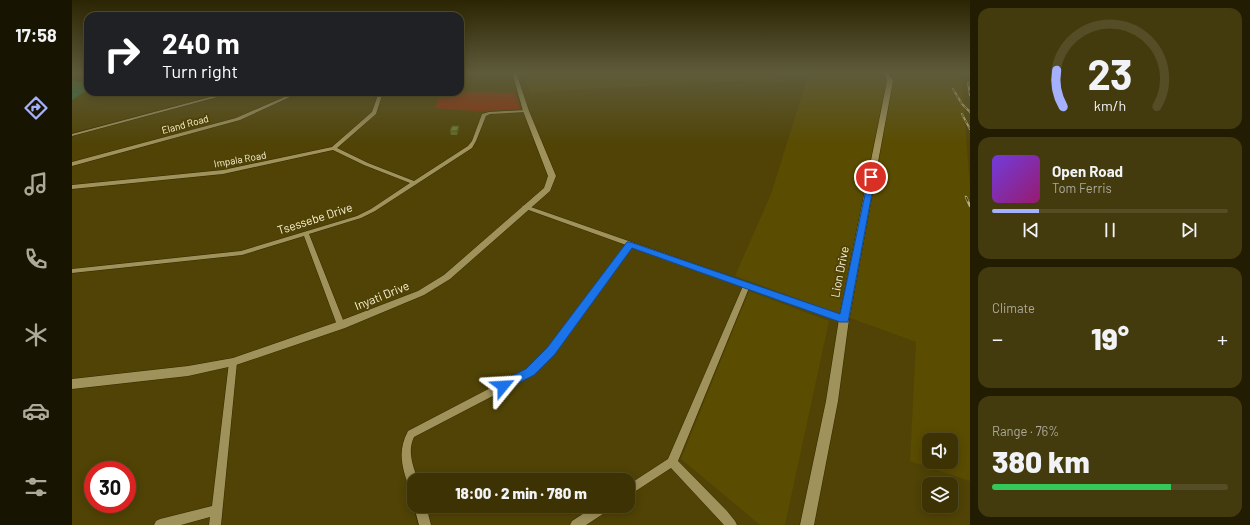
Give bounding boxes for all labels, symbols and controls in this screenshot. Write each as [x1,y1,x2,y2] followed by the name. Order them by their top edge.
[15,24,57,46] text: 17:58
[162,26,240,60] text: 240 m
[96,28,148,80] icon: right
[1087,47,1133,97] text: 23
[162,60,238,82] text: Turn right
[22,94,50,122] icon: directions
[1094,96,1126,113] text: km/h
[160,112,210,136] street label: Eland Road
[213,148,267,170] street label: Impala Road
[854,160,888,194] pin
[1052,162,1123,180] text: Open Road
[860,166,882,188] icon: arrive
[22,170,50,198] icon: music
[1052,180,1112,196] text: Tom Ferris
[275,199,354,237] street label: Tsessebe Drive
[1020,219,1042,241] icon: previous
[1099,219,1121,241] icon: pause
[1178,219,1200,241] icon: next
[22,245,50,273] icon: phone
[827,245,851,299] street label: Lion Drive
[352,278,411,312] street label: Inyati Drive
[992,300,1035,316] text: Climate
[1091,320,1129,356] text: 19°
[22,321,50,349] icon: climate
[992,325,1003,351] text: −
[1217,325,1228,351] text: +
[482,365,524,407] position arrow
[22,397,50,425] icon: car
[992,423,1059,439] text: Range · 76%
[922,433,958,513] map controls
[922,433,958,469] button: sound
[992,443,1090,479] text: 380 km
[84,461,136,513] speed limit sign: 30
[22,473,50,501] icon: filters
[922,477,958,513] button: layers
[455,484,587,502] text: 18:00 · 2 min · 780 m

